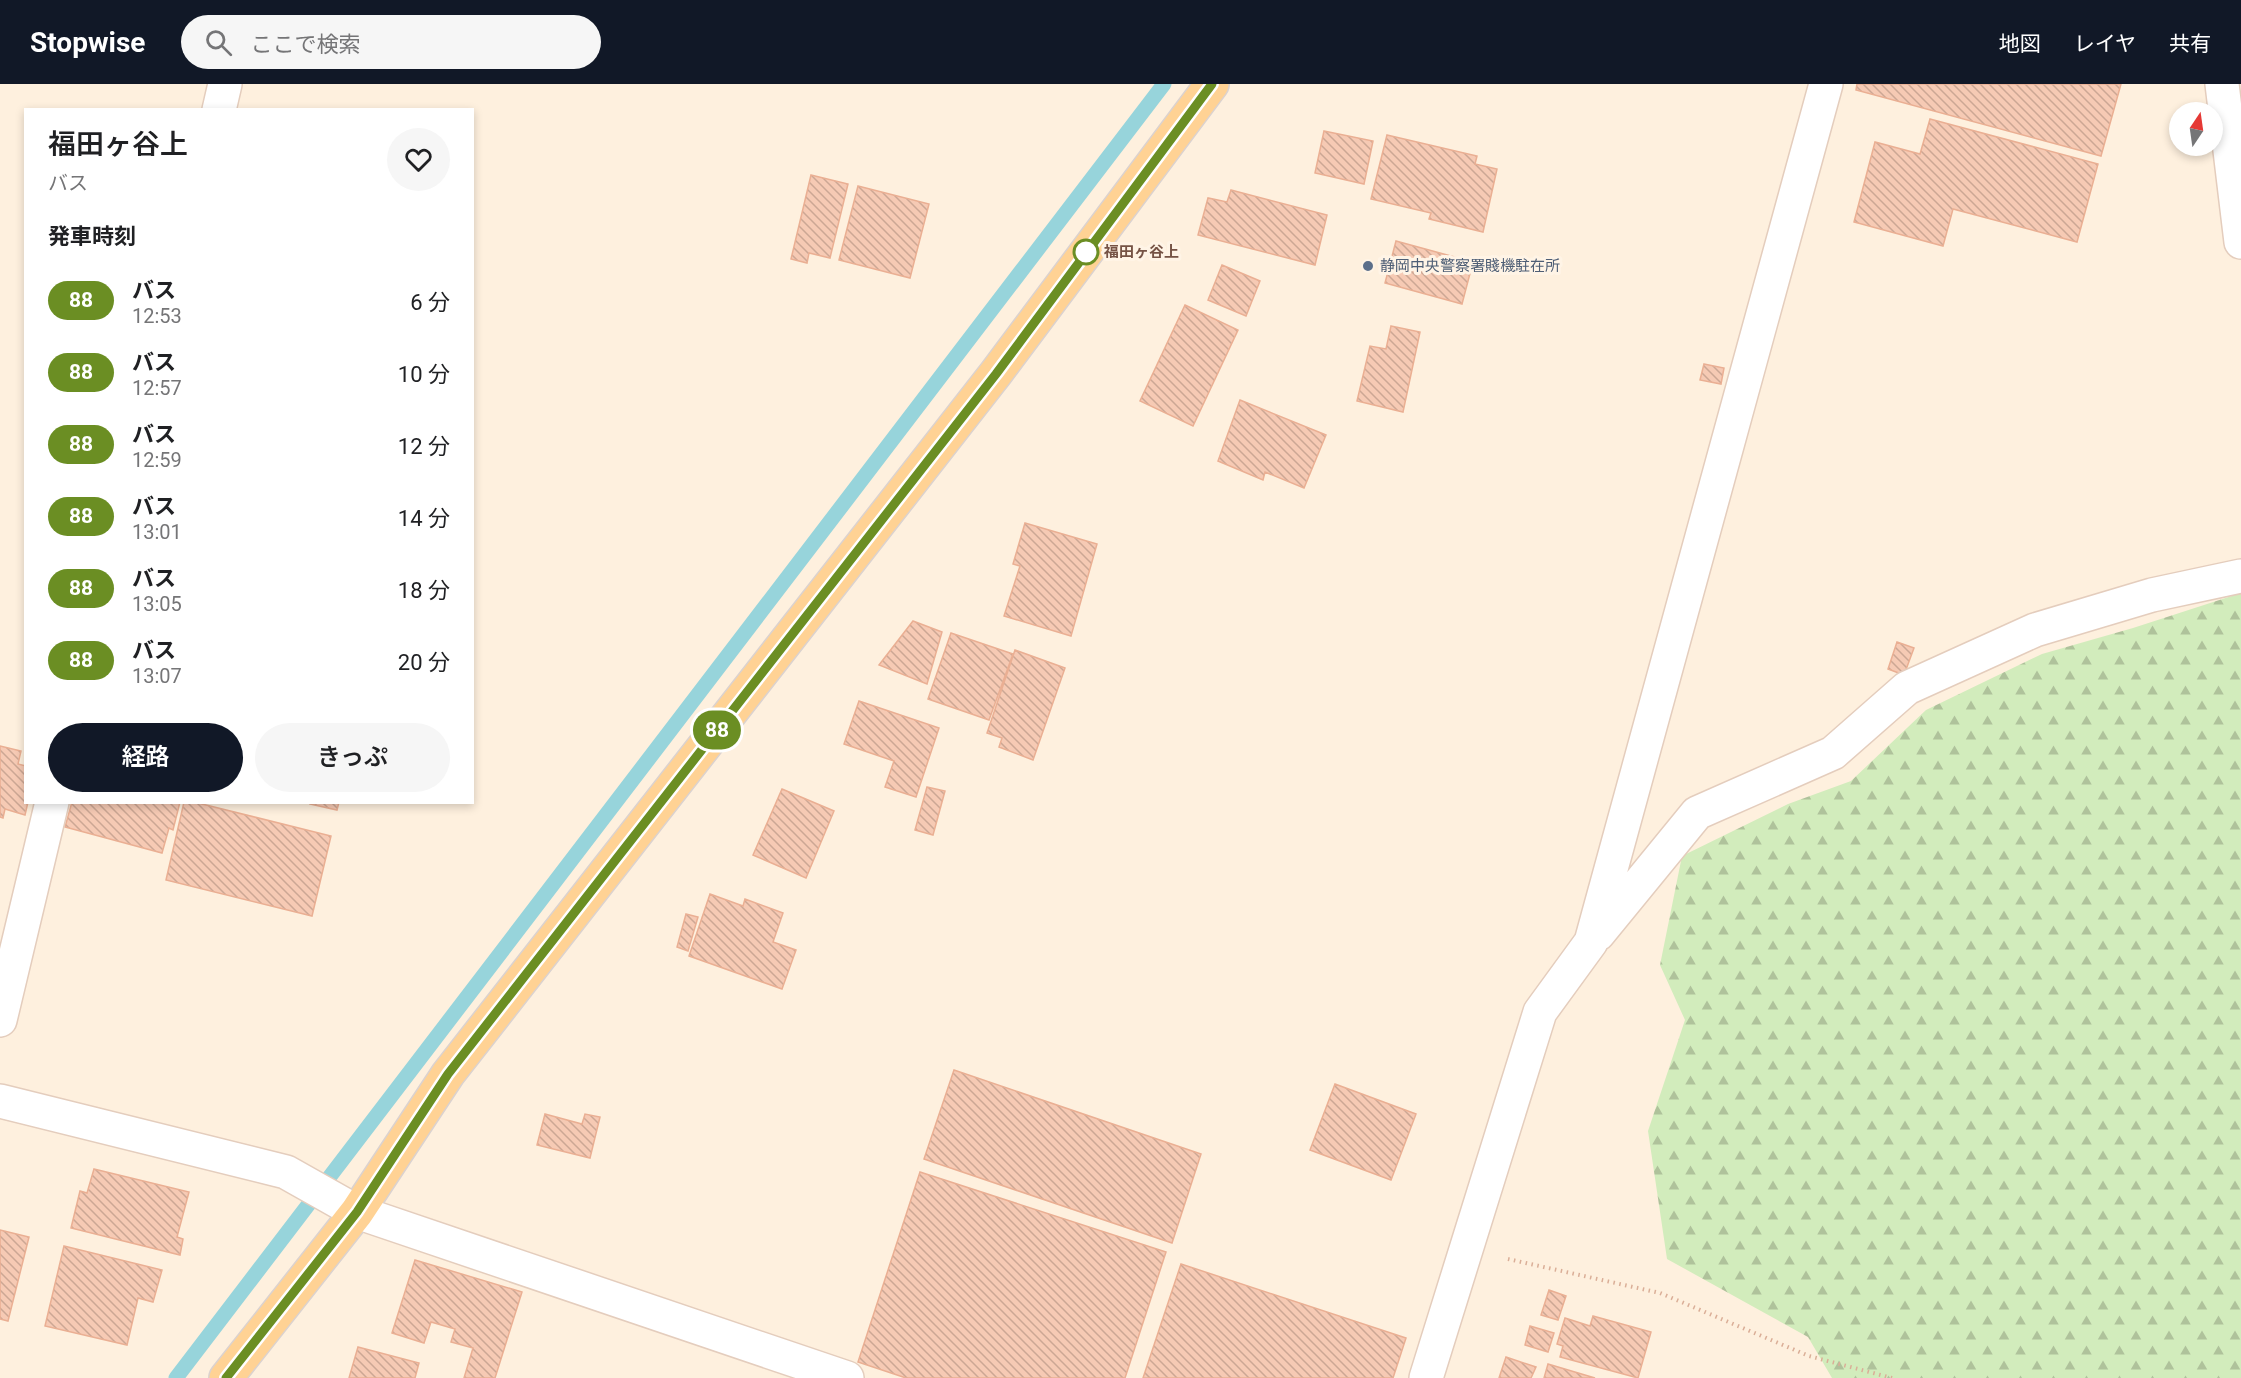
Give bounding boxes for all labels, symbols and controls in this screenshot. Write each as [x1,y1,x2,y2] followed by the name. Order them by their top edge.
[181,15,601,69] search box
[30,26,145,59] text: Stopwise
[202,26,235,59] icon: search
[250,32,360,57] text: ここで検索
[1999,32,2041,56] text: 地図
[2074,32,2136,56] text: レイヤ
[2169,32,2211,56] text: 共有
[2169,102,2223,156] north arrow
[2169,102,2223,156] map controls
[48,128,188,161] text: 福田ヶ谷上
[387,128,450,191] button: heart
[48,171,88,195] text: バス
[48,224,136,249] text: 発車時刻
[1073,239,1099,265] marker: 福田ヶ谷上
[1103,243,1179,261] place label: 福田ヶ谷上
[1380,257,1560,275] place label: 静岡中央警察署賤機駐在所
[1361,259,1375,273] marker: 静岡中央警察署賤機駐在所
[132,278,176,303] text: バス
[69,288,93,312] text: 88
[410,290,450,315] text: 6 分
[132,304,182,328] text: 12:53
[132,350,176,375] text: バス
[69,360,93,384] text: 88
[398,362,450,387] text: 10 分
[132,376,182,400] text: 12:57
[132,422,176,447] text: バス
[69,432,93,456] text: 88
[398,434,450,459] text: 12 分
[132,448,182,472] text: 12:59
[132,494,176,519] text: バス
[69,504,93,528] text: 88
[398,506,450,531] text: 14 分
[132,520,182,544] text: 13:01
[132,566,176,591] text: バス
[69,576,93,600] text: 88
[398,578,450,603] text: 18 分
[132,592,182,616] text: 13:05
[132,638,176,663] text: バス
[69,648,93,672] text: 88
[398,650,450,675] text: 20 分
[132,664,182,688] text: 13:07
[690,710,744,750] line badge: 88
[705,718,729,742] text: 88
[48,723,243,792] button: 経路
[255,723,450,792] button: きっぷ

